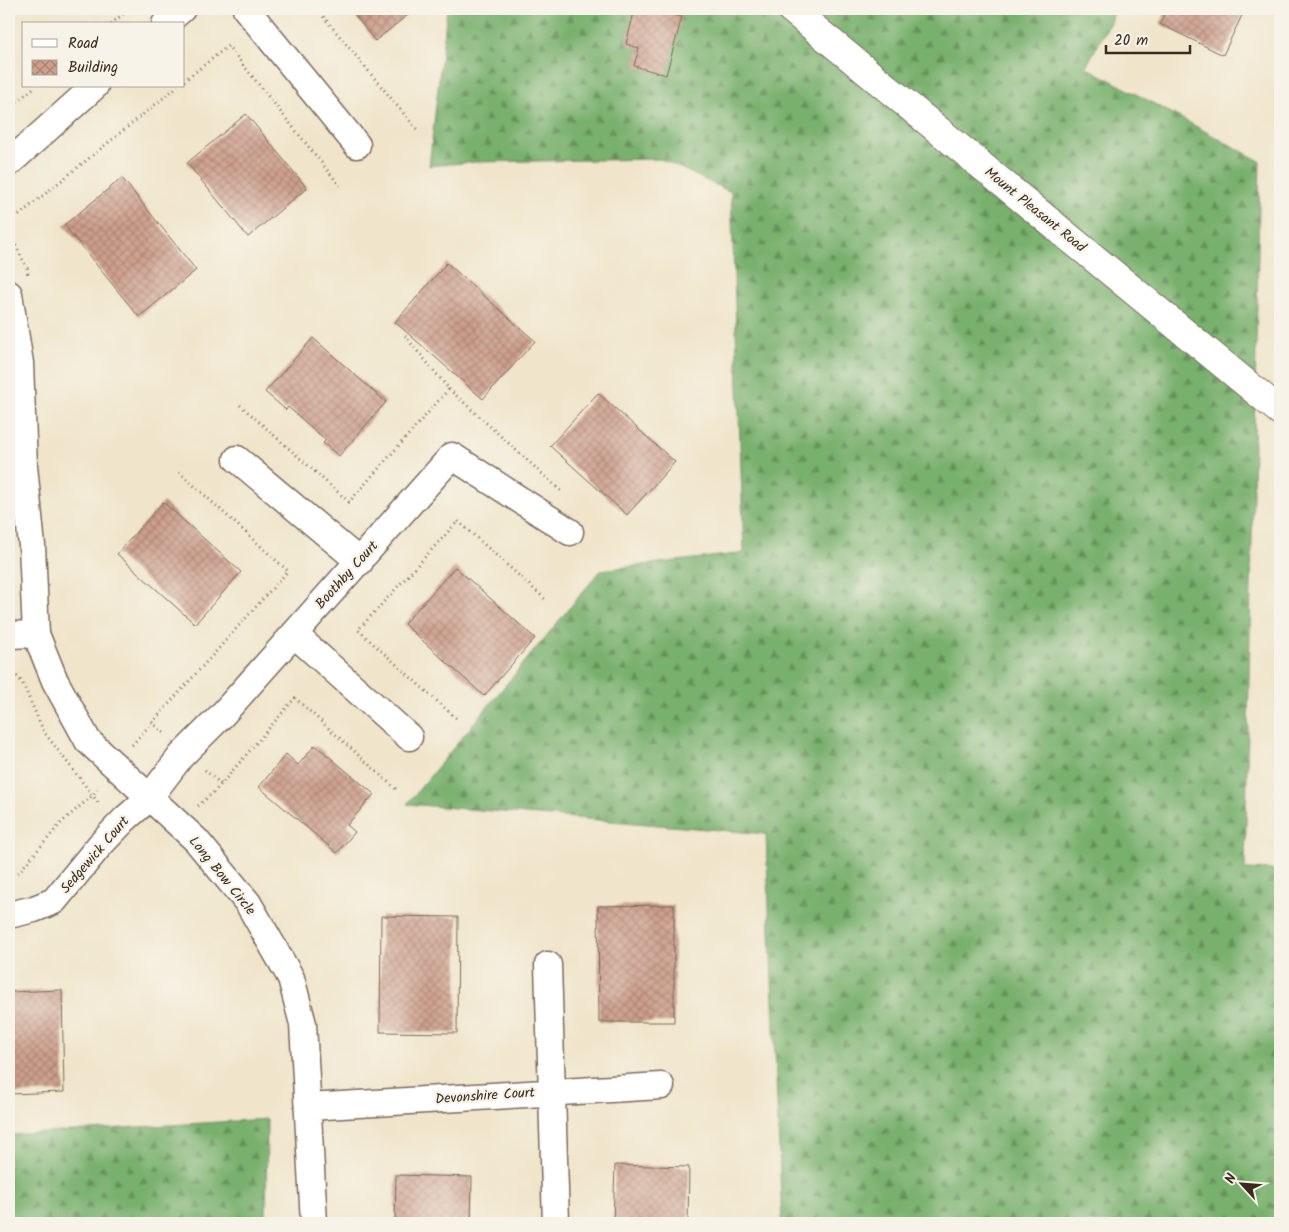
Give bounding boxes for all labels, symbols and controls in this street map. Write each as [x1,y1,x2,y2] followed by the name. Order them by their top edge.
[22,22,185,88] legend
[1106,22,1190,54] scale bar
[1114,29,1148,53] text: 20 m
[68,32,99,56] text: Road
[68,56,118,80] text: Building
[979,162,1092,259] street label: Mount Pleasant Road
[310,535,384,614] street label: Boothby Court
[55,811,135,899] street label: Sedgewick Court
[183,832,261,921] street label: Long Bow Circle
[434,1082,536,1110] street label: Devonshire Court
[1216,1160,1266,1210] north arrow
[1219,1170,1243,1188] text: N

